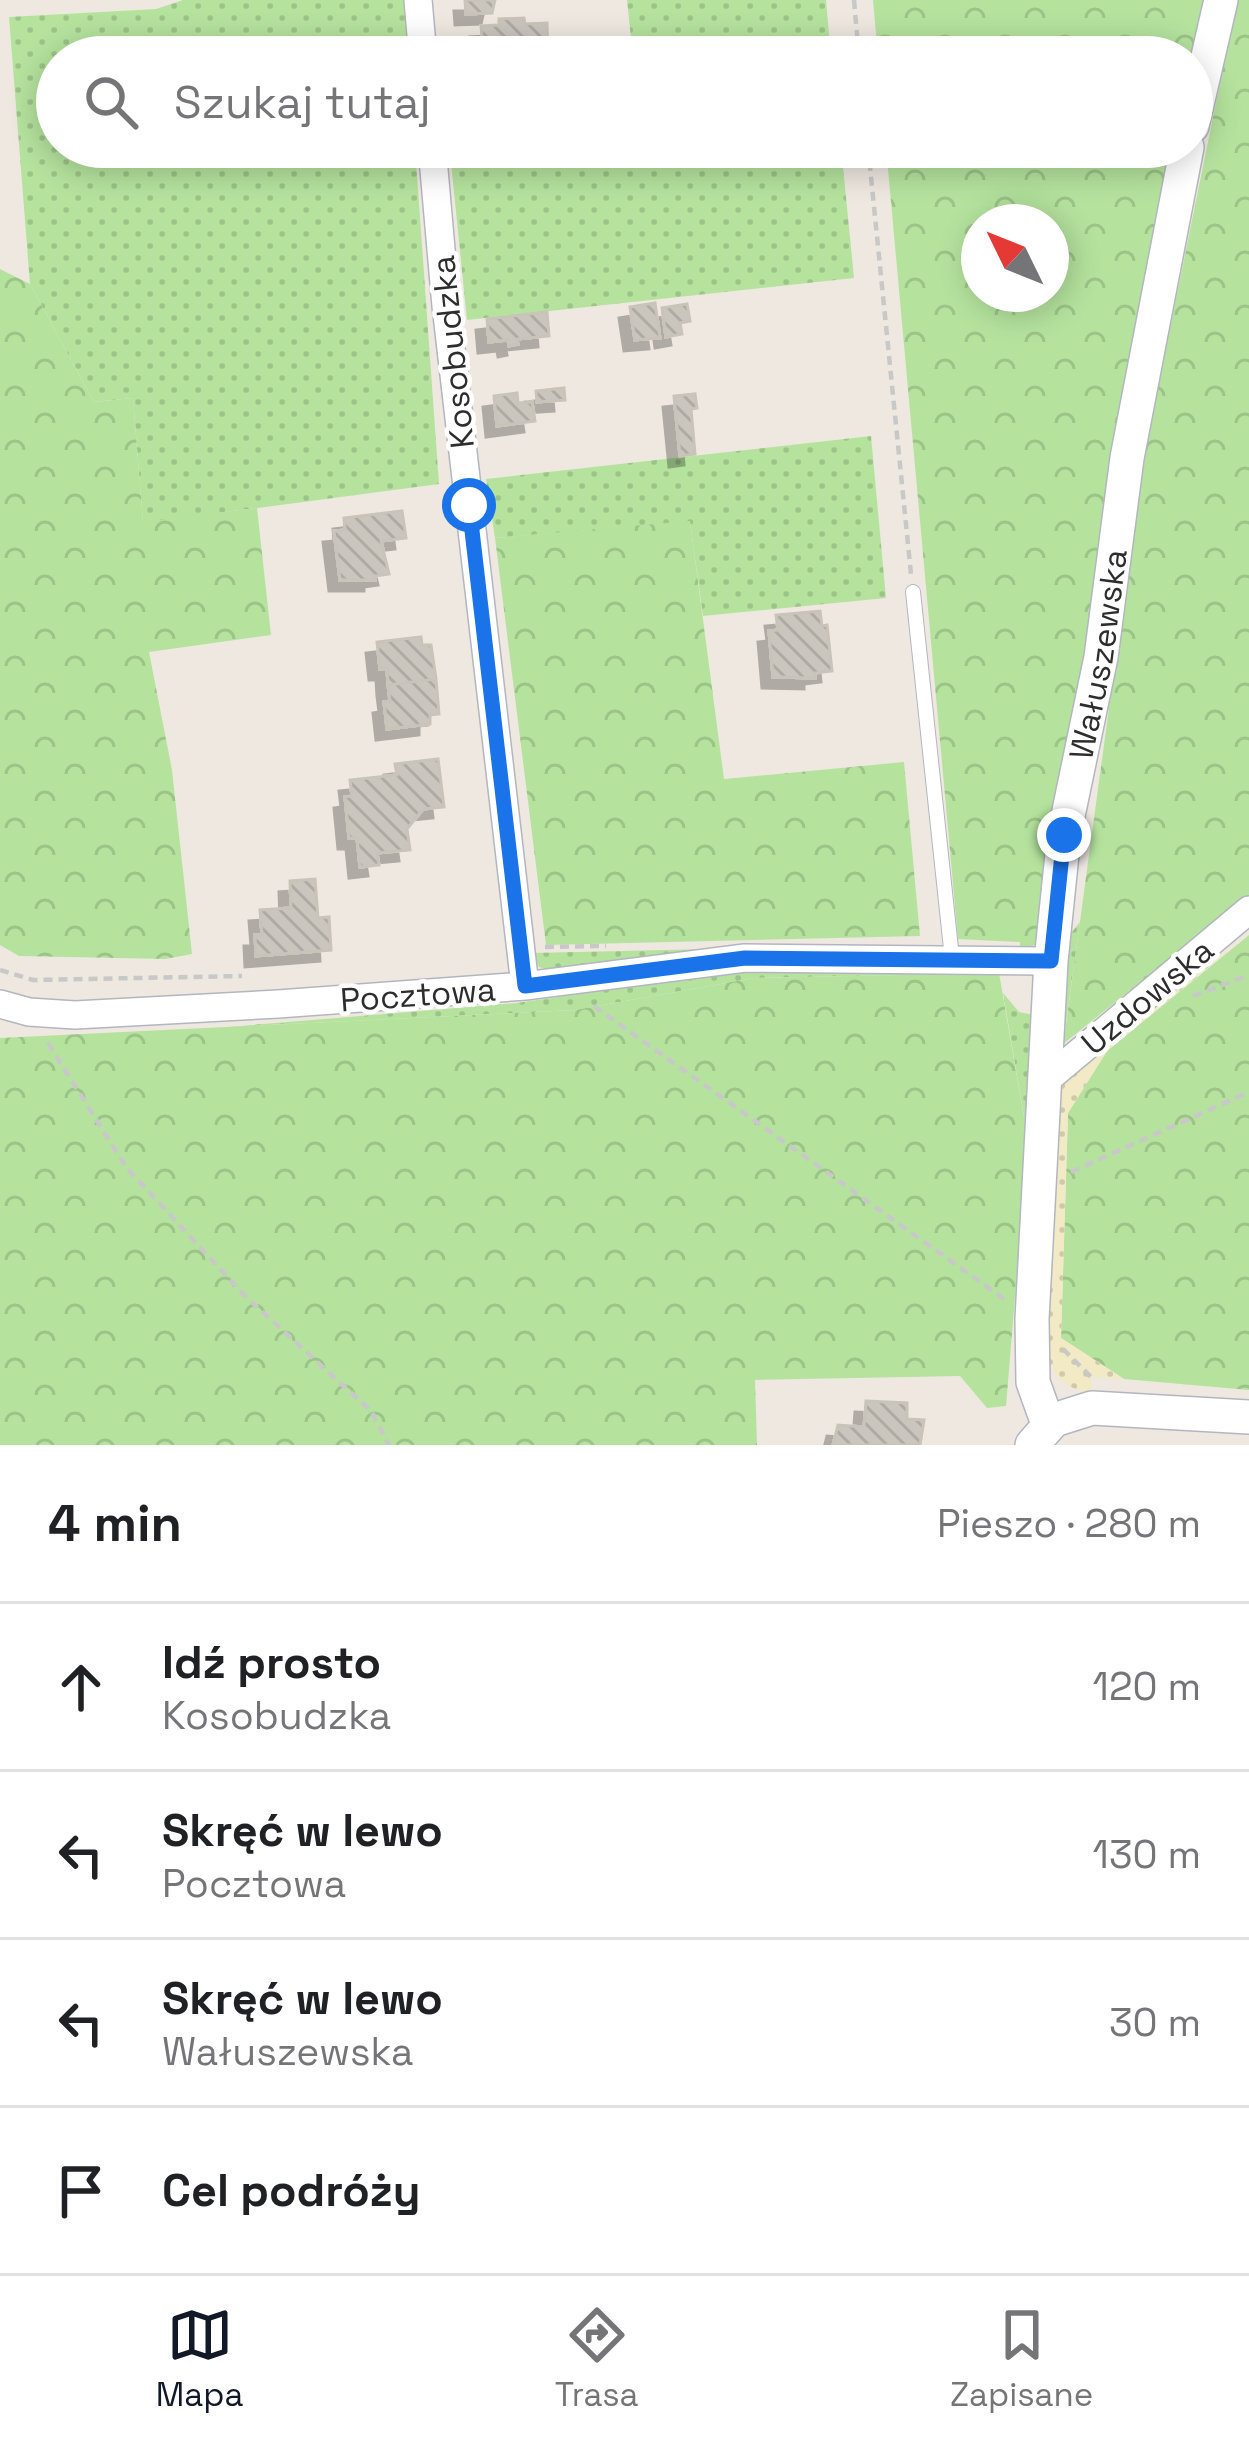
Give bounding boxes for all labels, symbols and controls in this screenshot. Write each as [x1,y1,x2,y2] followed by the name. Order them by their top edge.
[36,36,1213,168] search box
[78,69,144,135] icon: search
[174,74,431,131] text: Szukaj tutaj
[961,204,1069,312] north arrow
[422,253,484,451] street label: Kosobudzka
[442,478,496,532] route start
[1060,546,1137,763] street label: Wałuszewska
[1037,808,1091,862] route end
[1073,929,1222,1064] street label: Uzdowska
[339,969,497,1021] street label: Pocztowa
[48,1491,182,1556] text: 4 min
[937,1499,1201,1548] text: Pieszo · 280 m
[162,1634,381,1691] text: Idź prosto
[48,1654,114,1720] icon: ahead
[1093,1662,1201,1711] text: 120 m
[162,1691,391,1740] text: Kosobudzka
[162,1802,443,1859] text: Skręć w lewo
[48,1822,114,1888] icon: left
[1093,1830,1201,1879] text: 130 m
[162,1859,346,1908] text: Pocztowa
[162,1970,443,2027] text: Skręć w lewo
[48,1990,114,2056] icon: left
[1109,1998,1201,2047] text: 30 m
[162,2027,414,2076] text: Wałuszewska
[48,2158,114,2224] icon: arrive
[162,2162,421,2219] text: Cel podróży
[156,2302,243,2416] tab: Mapa
[555,2302,639,2416] tab: Trasa
[950,2302,1093,2416] tab: Zapisane

